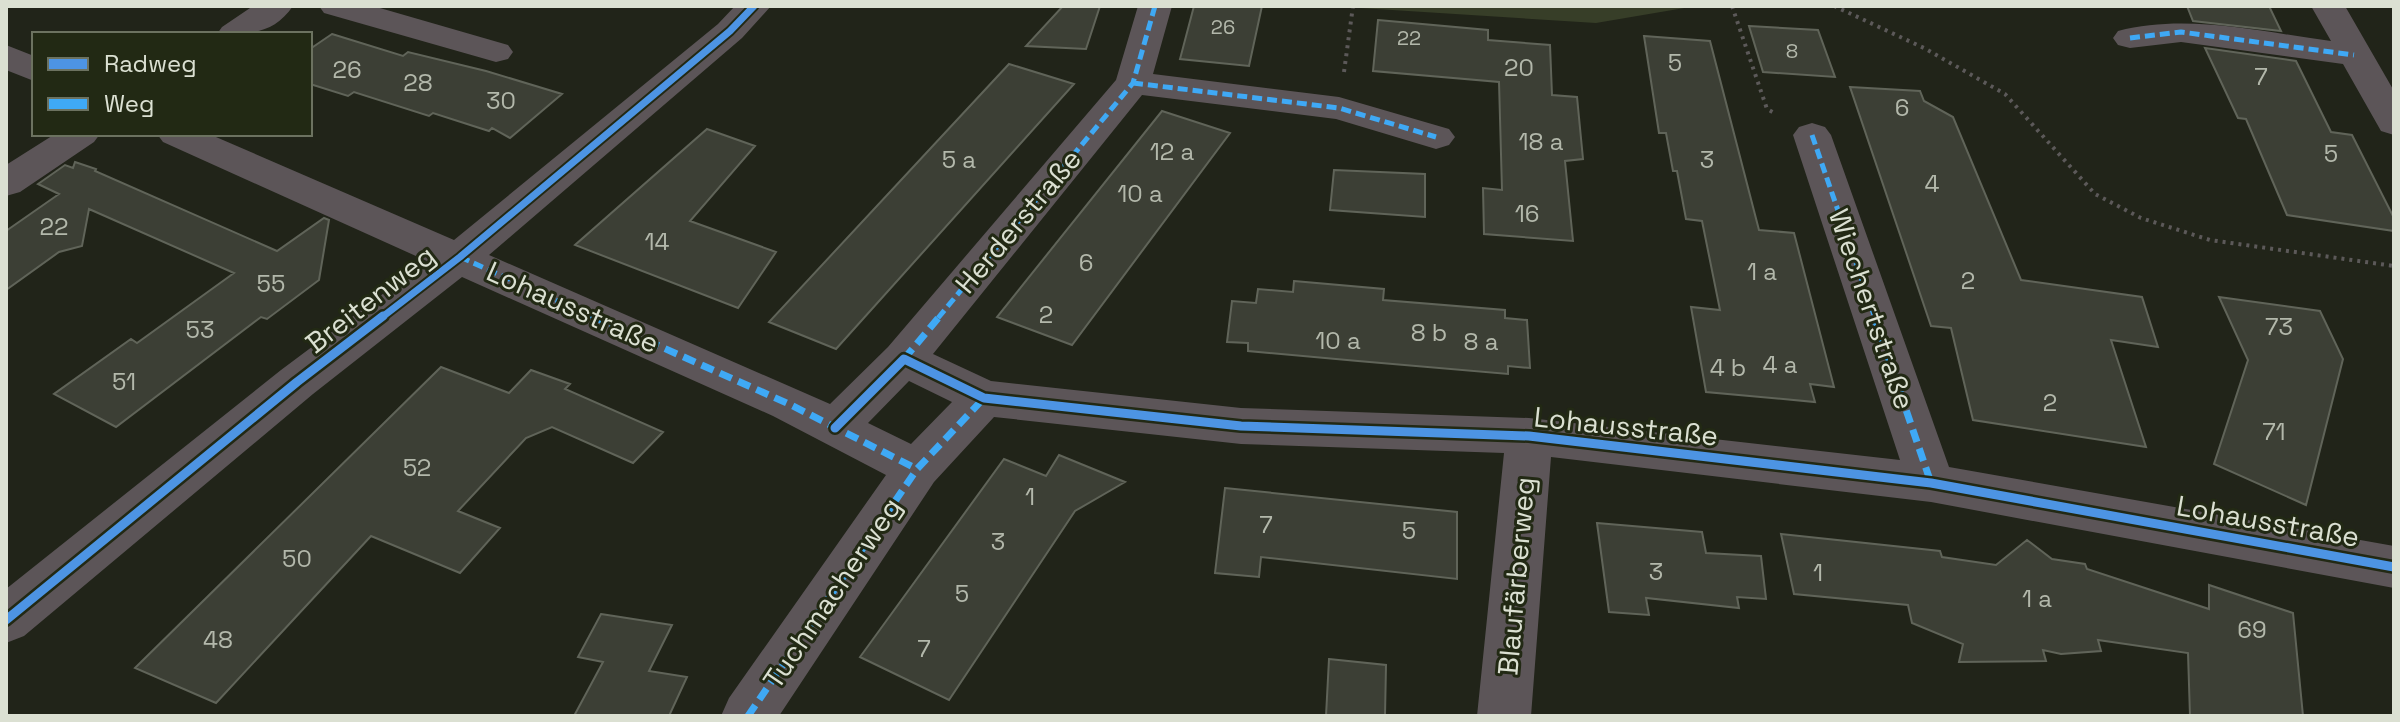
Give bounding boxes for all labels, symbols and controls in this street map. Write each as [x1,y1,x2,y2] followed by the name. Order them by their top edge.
[1211,14,1235,40] house number: 26
[1397,25,1421,51] house number: 22
[32,32,312,136] legend
[1786,38,1798,64] house number: 8
[1668,47,1682,78] house number: 5
[104,48,197,79] text: Radweg
[1504,52,1534,83] house number: 20
[332,54,362,85] house number: 26
[2254,61,2268,92] house number: 7
[403,67,433,98] house number: 28
[486,85,516,116] house number: 30
[104,88,154,119] text: Weg
[1895,92,1909,123] house number: 6
[1519,126,1564,157] house number: 18 a
[1150,136,1194,167] house number: 12 a
[2324,138,2338,169] house number: 5
[947,141,1089,301] street label: Herderstraße
[942,144,976,175] house number: 5 a
[1700,144,1714,175] house number: 3
[1925,168,1940,199] house number: 4
[1117,178,1163,209] house number: 10 a
[1515,198,1539,229] house number: 16
[1821,204,1923,414] street label: Wiechertstraße
[40,211,68,242] house number: 22
[644,226,670,257] house number: 14
[298,237,442,361] street label: Breitenweg
[1079,247,1093,278] house number: 6
[481,253,665,361] street label: Lohausstraße
[1747,256,1777,287] house number: 1 a
[1961,265,1975,296] house number: 2
[257,268,285,299] house number: 55
[1039,299,1053,330] house number: 2
[2265,311,2293,342] house number: 73
[186,314,214,345] house number: 53
[1411,317,1447,348] house number: 8 b
[1315,325,1361,356] house number: 10 a
[1464,326,1499,357] house number: 8 a
[1763,349,1798,380] house number: 4 a
[1710,352,1746,383] house number: 4 b
[112,366,136,397] house number: 51
[2043,387,2057,418] house number: 2
[1532,398,1720,454] street label: Lohausstraße
[2262,416,2286,447] house number: 71
[403,452,431,483] house number: 52
[1489,475,1543,677] street label: Blaufärberweg
[1025,481,1035,512] house number: 1
[2174,487,2362,555] street label: Lohausstraße
[755,491,909,695] street label: Tuchmacherweg
[1259,509,1273,540] house number: 7
[1402,515,1416,546] house number: 5
[991,526,1005,557] house number: 3
[282,543,312,574] house number: 50
[1649,556,1663,587] house number: 3
[1813,557,1823,588] house number: 1
[955,578,969,609] house number: 5
[2022,583,2052,614] house number: 1 a
[2237,614,2267,645] house number: 69
[203,624,233,655] house number: 48
[917,633,931,664] house number: 7

